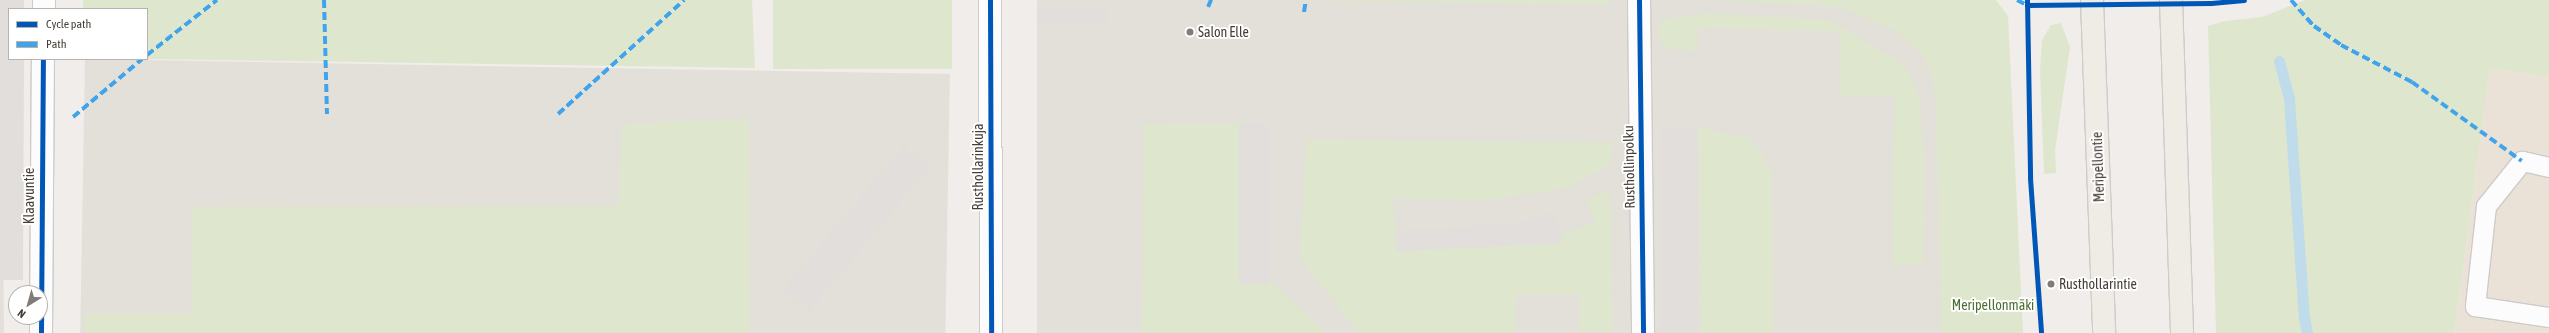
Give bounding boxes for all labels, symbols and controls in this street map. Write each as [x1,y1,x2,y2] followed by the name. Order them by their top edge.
[8,8,148,60] legend
[46,17,91,31] text: Cycle path
[1198,24,1249,40] place label: Salon Elle
[1185,27,1195,37] marker: Salon Elle
[46,37,67,51] text: Path
[970,124,986,210] street label: Rusthollarinkuja
[1620,125,1638,209] street label: Rusthollinpolku
[2088,132,2108,202] street label: Meripellontie
[21,168,37,224] street label: Klaavuntie
[2059,276,2137,292] place label: Rusthollarintie
[2046,279,2056,289] marker: Rusthollarintie
[8,285,48,325] north arrow
[1952,297,2034,313] park label: Meripellonmäki
[15,307,28,321] text: N

